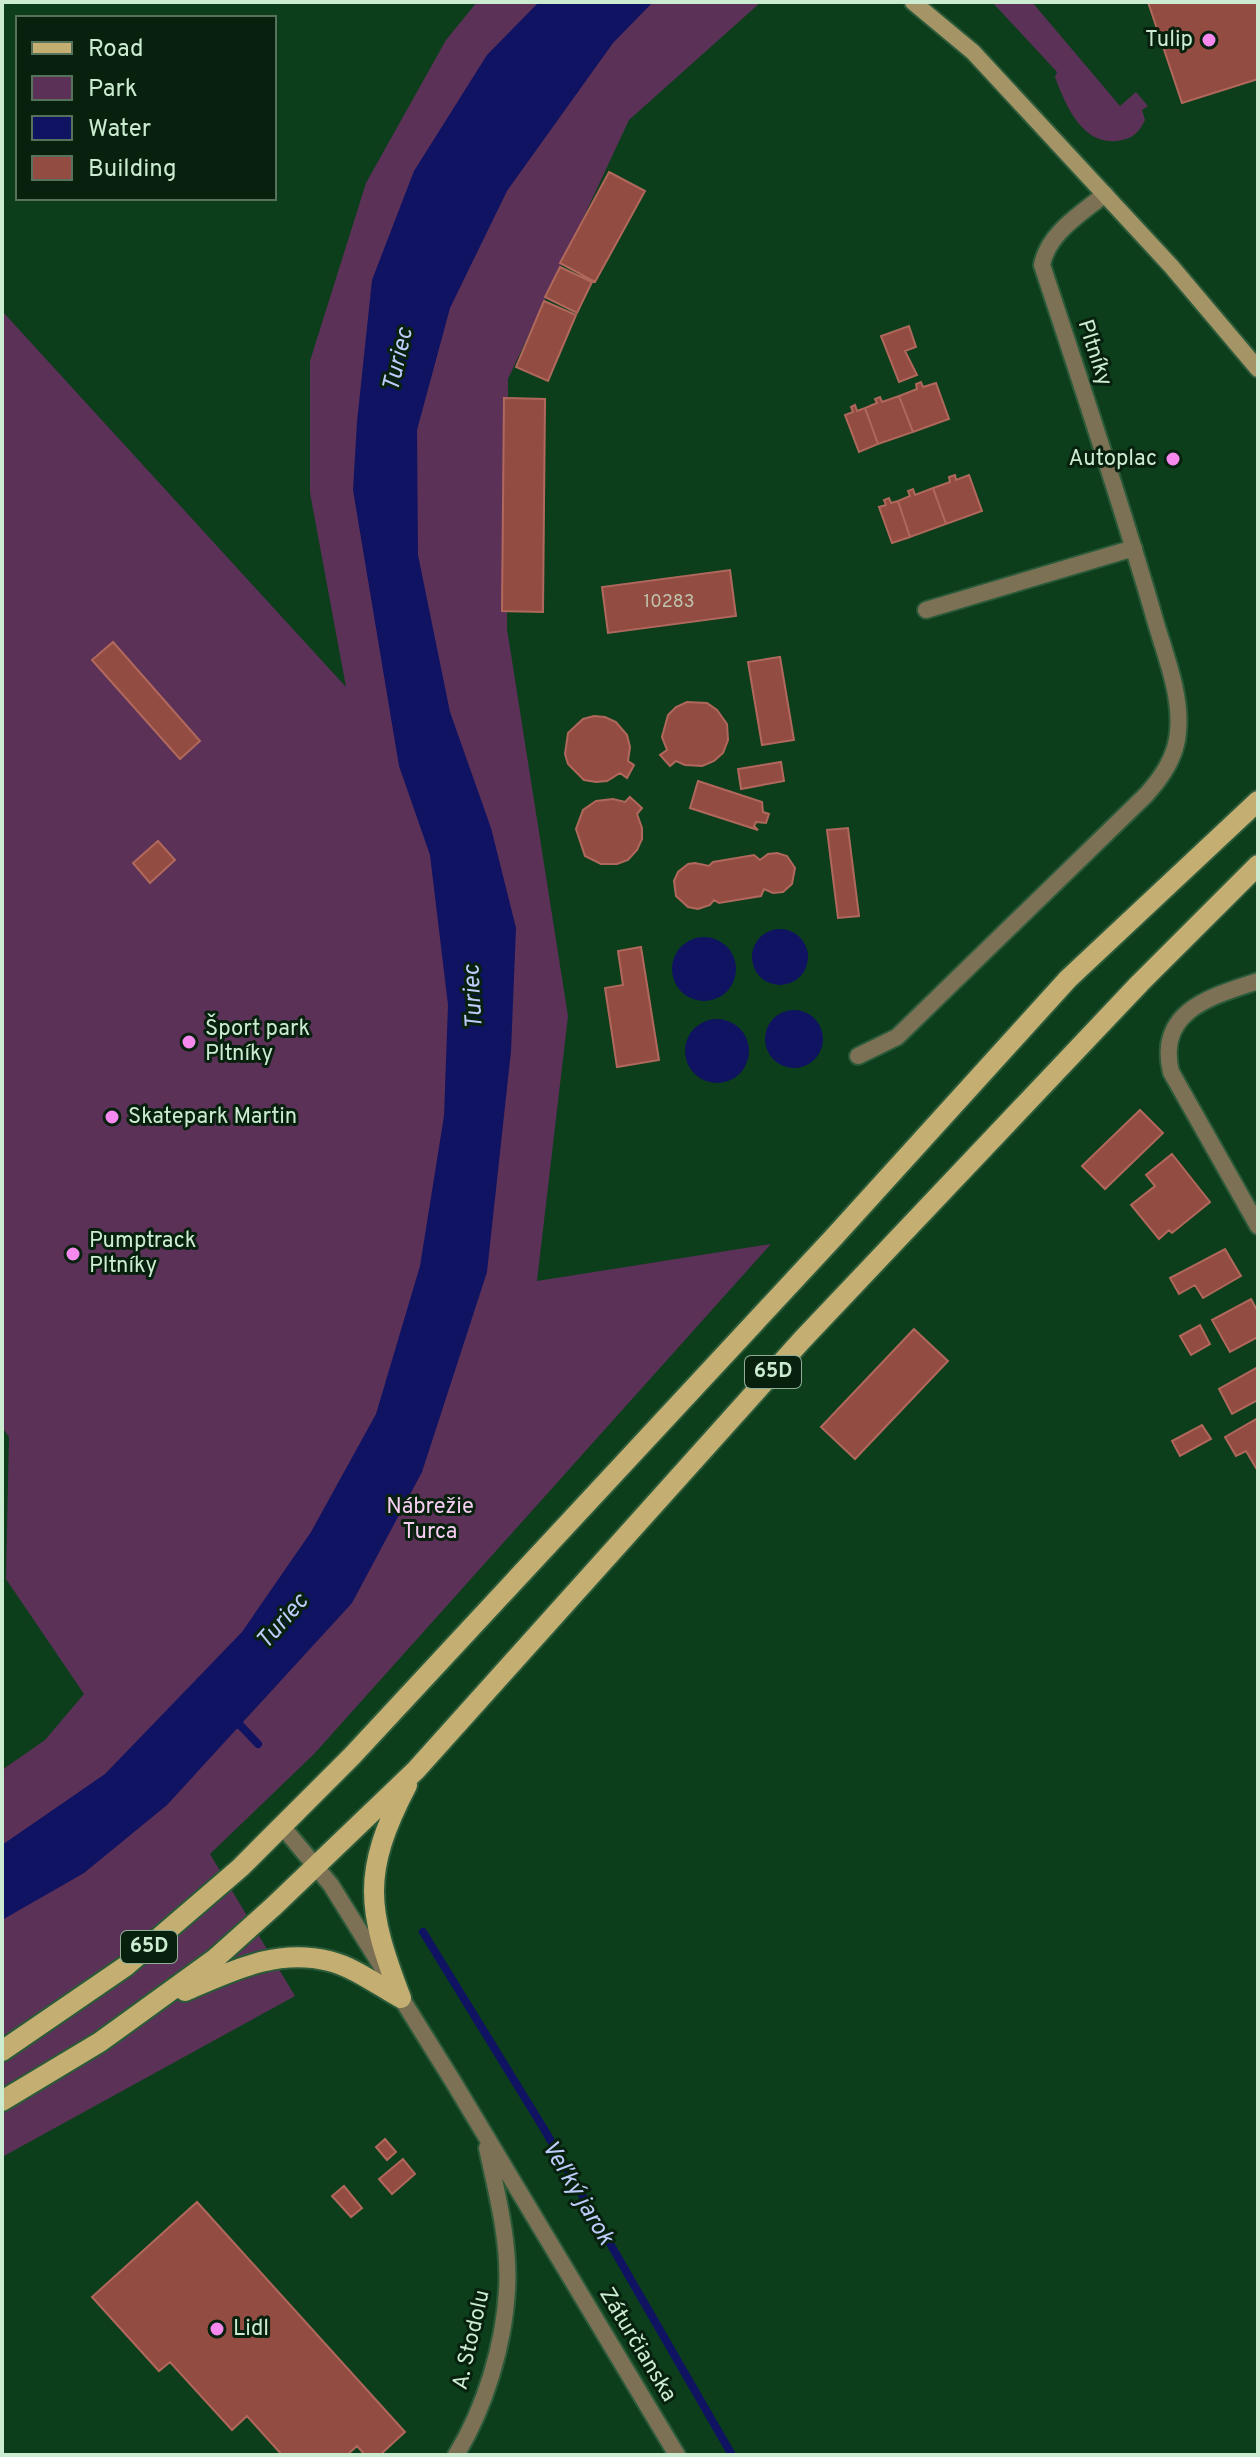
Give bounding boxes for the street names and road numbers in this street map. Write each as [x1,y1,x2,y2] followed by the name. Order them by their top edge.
[1071,316,1117,390] street label: Pltníky
[745,1356,801,1388] road number: 65D
[121,1931,177,1963] road number: 65D
[592,2283,682,2407] street label: Záturčianska
[447,2287,497,2393] street label: A. Stodolu

